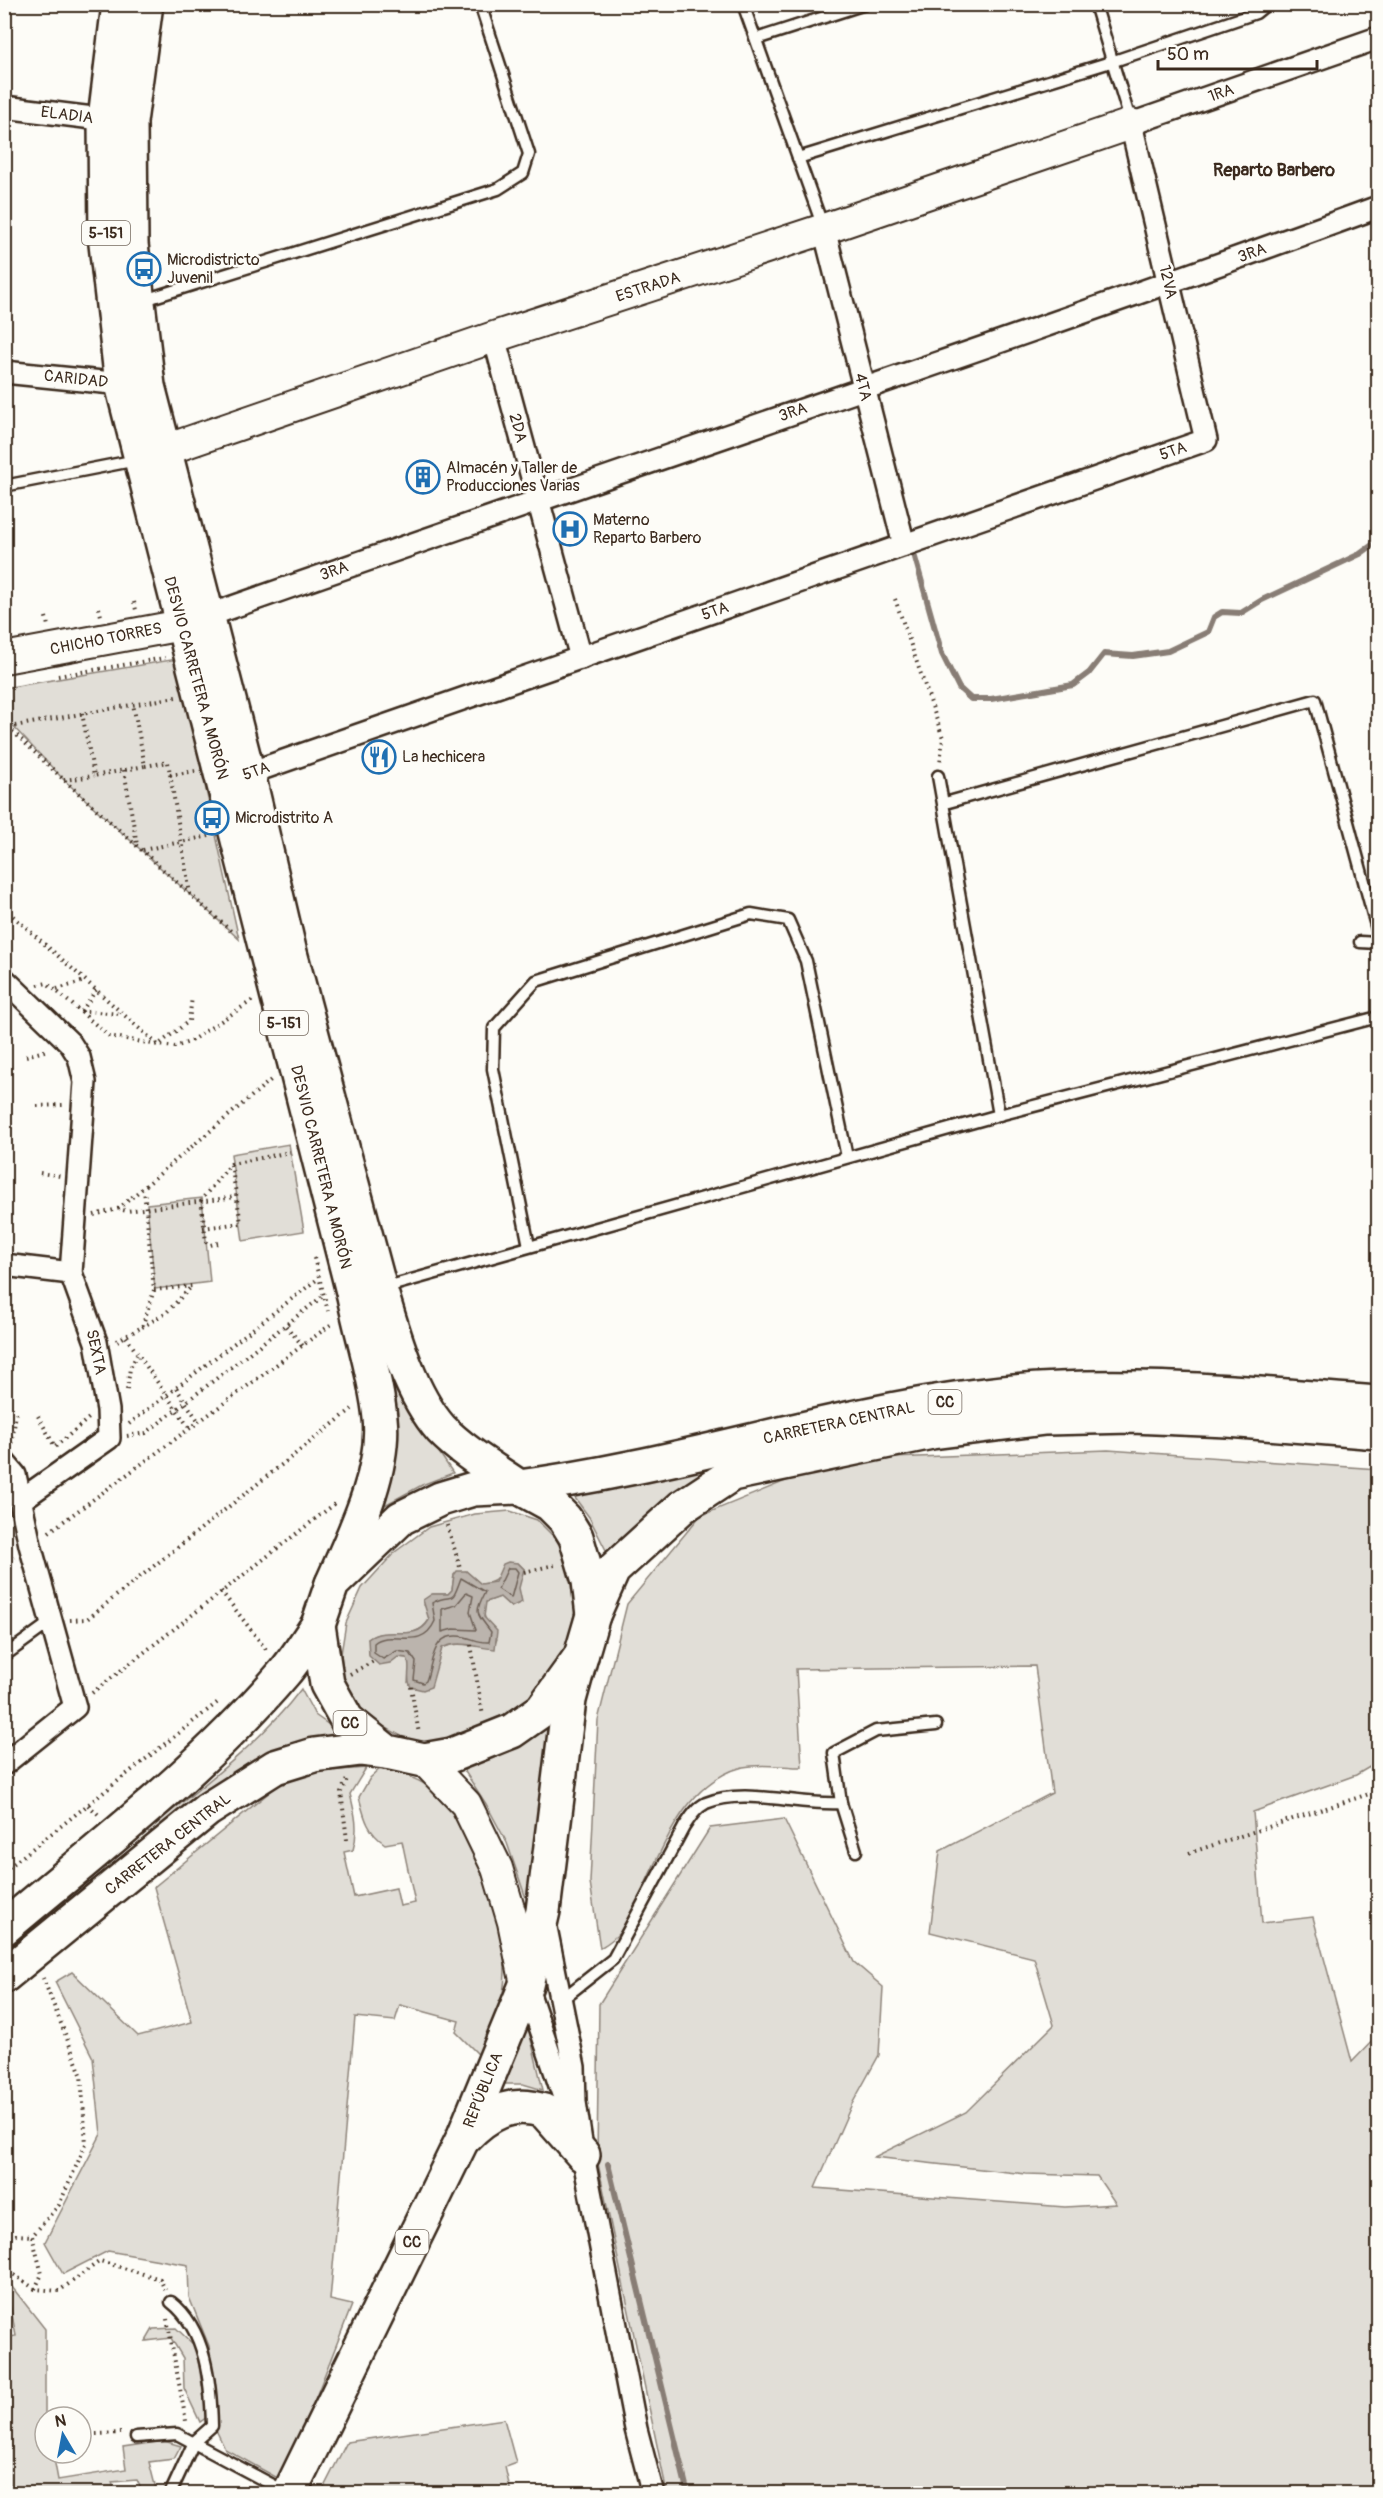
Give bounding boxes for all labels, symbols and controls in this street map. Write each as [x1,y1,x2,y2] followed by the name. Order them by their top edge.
[1158,33,1317,71] scale bar
[1167,43,1209,66] text: 50 m
[1205,79,1237,107] street label: 1RA
[40,102,94,128] street label: ELADIA
[1213,159,1335,182] district label: Reparto Barbero
[82,221,130,245] road number: 5-151
[1235,239,1269,267] street label: 3RA
[167,250,260,288] place label: Microdistricto Juvenil
[126,251,162,287] bus stop icon: Microdistricto Juvenil
[1154,263,1182,301] street label: 12VA
[613,267,683,307] street label: ESTRADA
[43,366,109,392] street label: CARIDAD
[850,371,876,403] street label: 4TA
[776,398,810,426] street label: 3RA
[505,411,531,445] street label: 2DA
[1157,437,1189,465] street label: 5TA
[446,458,580,496] place label: Almacén y Taller de Producciones Varias
[405,459,441,495] building icon: Almacén y Taller de Producciones Varias
[593,510,702,548] place label: Materno Reparto Barbero
[552,511,588,547] hospital icon: Materno Reparto Barbero
[317,557,351,585] street label: 3RA
[159,574,234,782] street label: DESVIO CARRETERA A MORÓN
[699,597,731,625] street label: 5TA
[48,618,164,660] street label: CHICHO TORRES
[361,739,397,775] restaurant icon: La hechicera
[402,747,485,767] place label: La hechicera
[240,757,272,785] street label: 5TA
[194,800,230,836] bus stop icon: Microdistrito A
[235,808,333,828] place label: Microdistrito A
[260,1011,308,1035] road number: 5-151
[286,1063,357,1271] street label: DESVIO CARRETERA A MORÓN
[81,1328,111,1376] street label: SEXTA
[928,1390,962,1414] road number: CC
[761,1397,917,1449] street label: CARRETERA CENTRAL
[334,1711,366,1735] road number: CC
[101,1789,235,1899] street label: CARRETERA CENTRAL
[459,2049,507,2131] street label: REPÚBLICA
[396,2230,428,2254] road number: CC
[33,2405,93,2465] north arrow
[54,2410,68,2432] text: N

